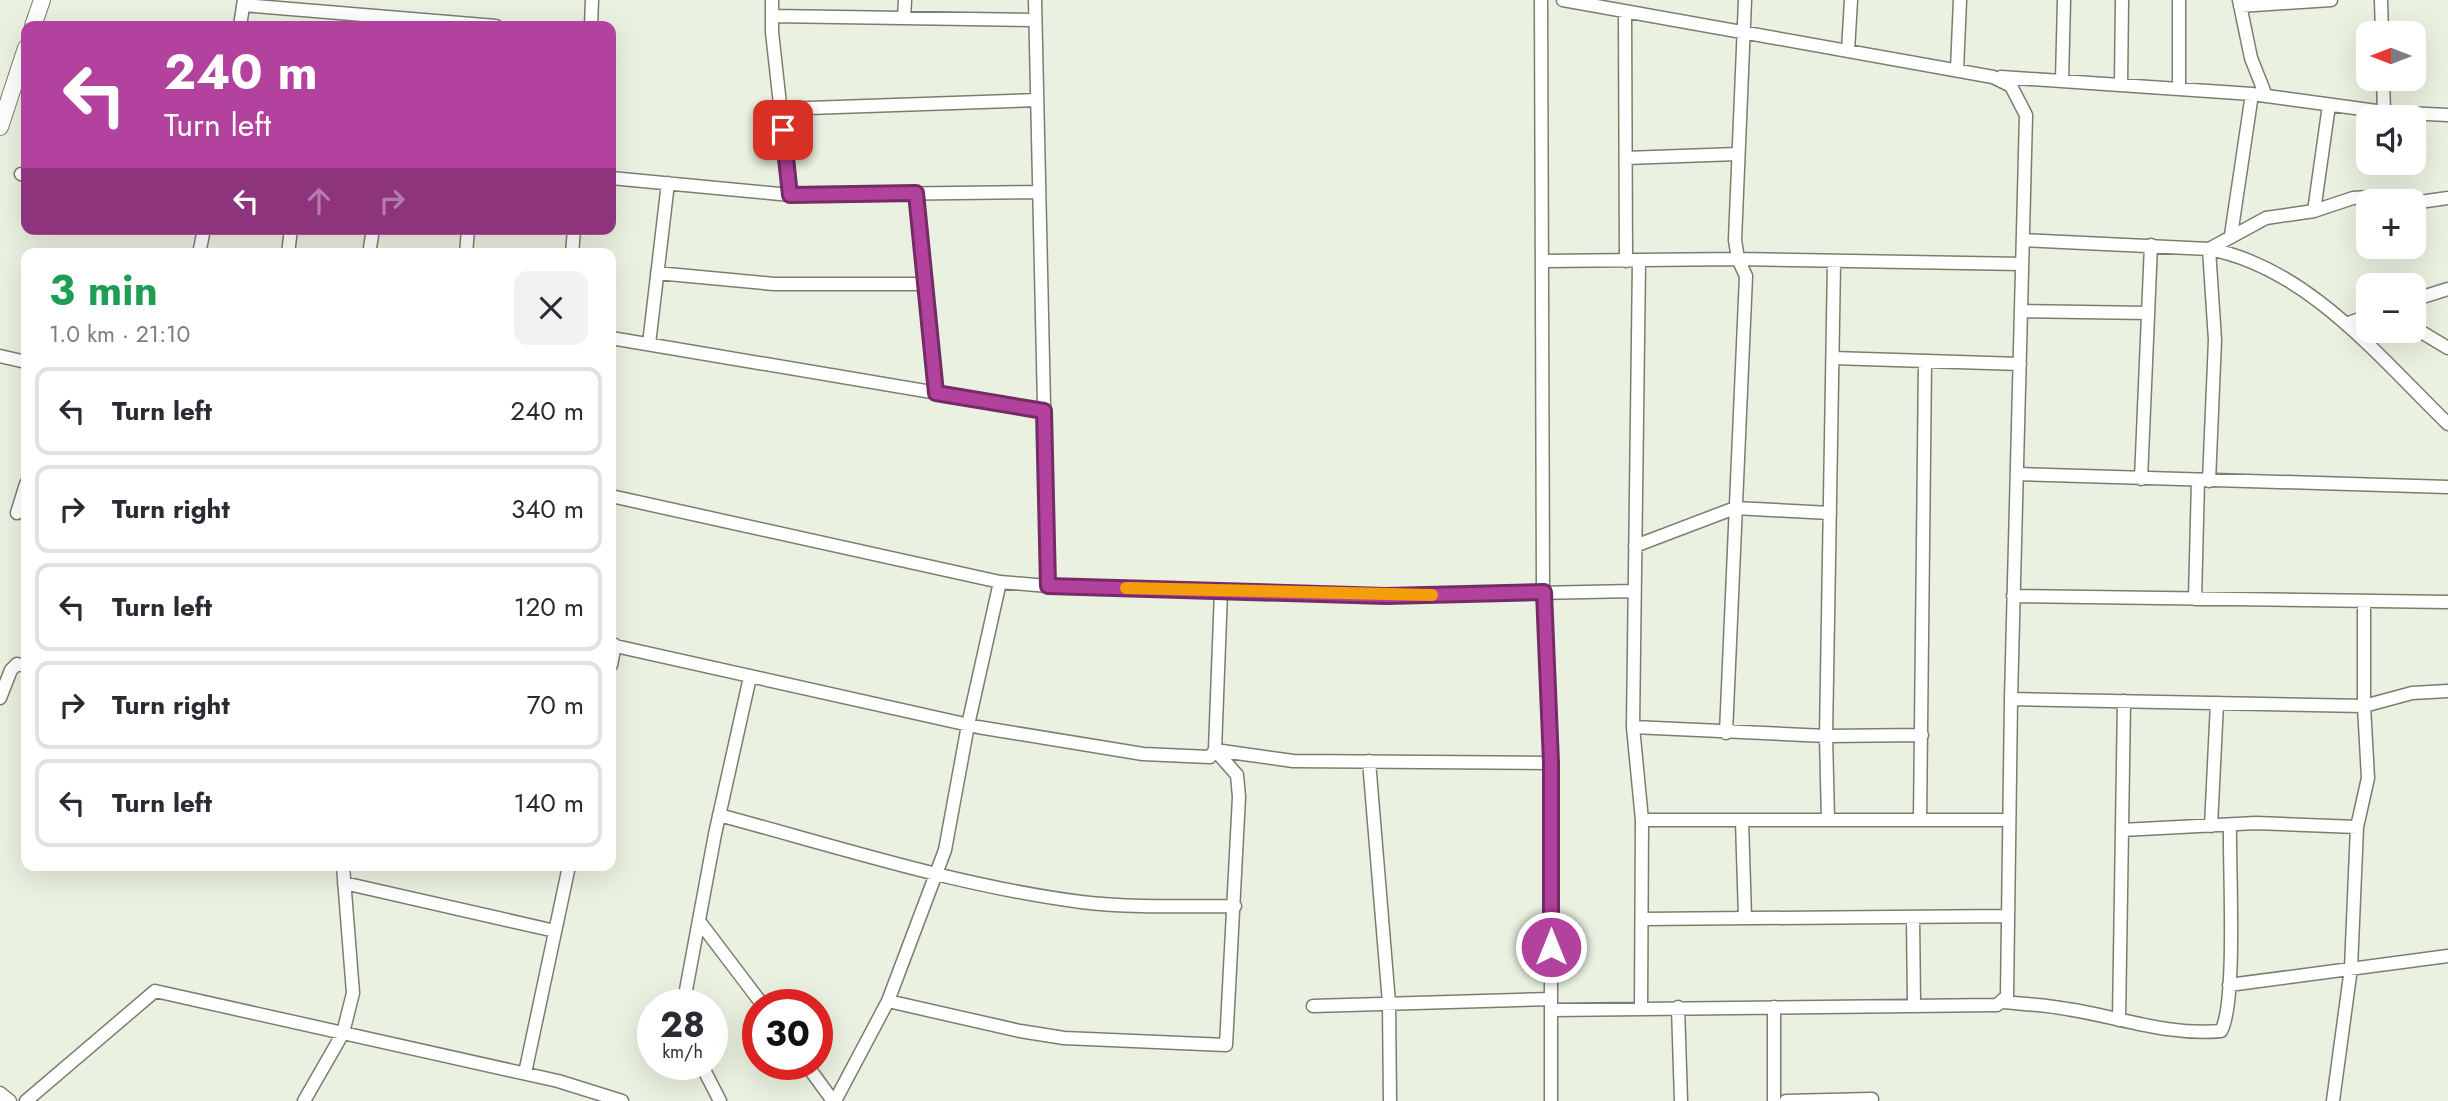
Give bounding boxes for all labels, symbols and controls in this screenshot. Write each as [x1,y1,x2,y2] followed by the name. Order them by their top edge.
[2356,21,2426,91] north arrow
[2356,21,2426,343] map controls
[164,37,318,107] text: 240 m
[49,49,140,140] icon: left
[753,100,813,160] pin
[164,102,271,148] text: Turn left
[2356,105,2426,175] button: sound
[764,111,802,149] icon: arrive
[227,182,265,220] icon: left
[300,182,338,220] icon: ahead
[373,182,411,220] icon: right
[2356,189,2426,259] button: +
[49,260,158,321] text: 3 min
[514,271,588,345] button: close
[2356,273,2426,343] button: −
[49,317,190,351] text: 1.0 km · 21:10
[53,392,91,430] icon: left
[112,392,212,430] text: Turn left
[510,392,584,430] text: 240 m
[53,490,91,528] icon: right
[112,490,230,528] text: Turn right
[511,490,584,528] text: 340 m
[53,588,91,626] icon: left
[112,588,212,626] text: Turn left
[514,588,584,626] text: 120 m
[53,686,91,724] icon: right
[112,686,230,724] text: Turn right
[527,686,584,724] text: 70 m
[53,784,91,822] icon: left
[112,784,212,822] text: Turn left
[513,784,584,822] text: 140 m
[1514,910,1588,984] position arrow
[742,989,833,1080] speed limit sign: 30
[660,1000,705,1050] text: 28
[662,1039,703,1065] text: km/h

